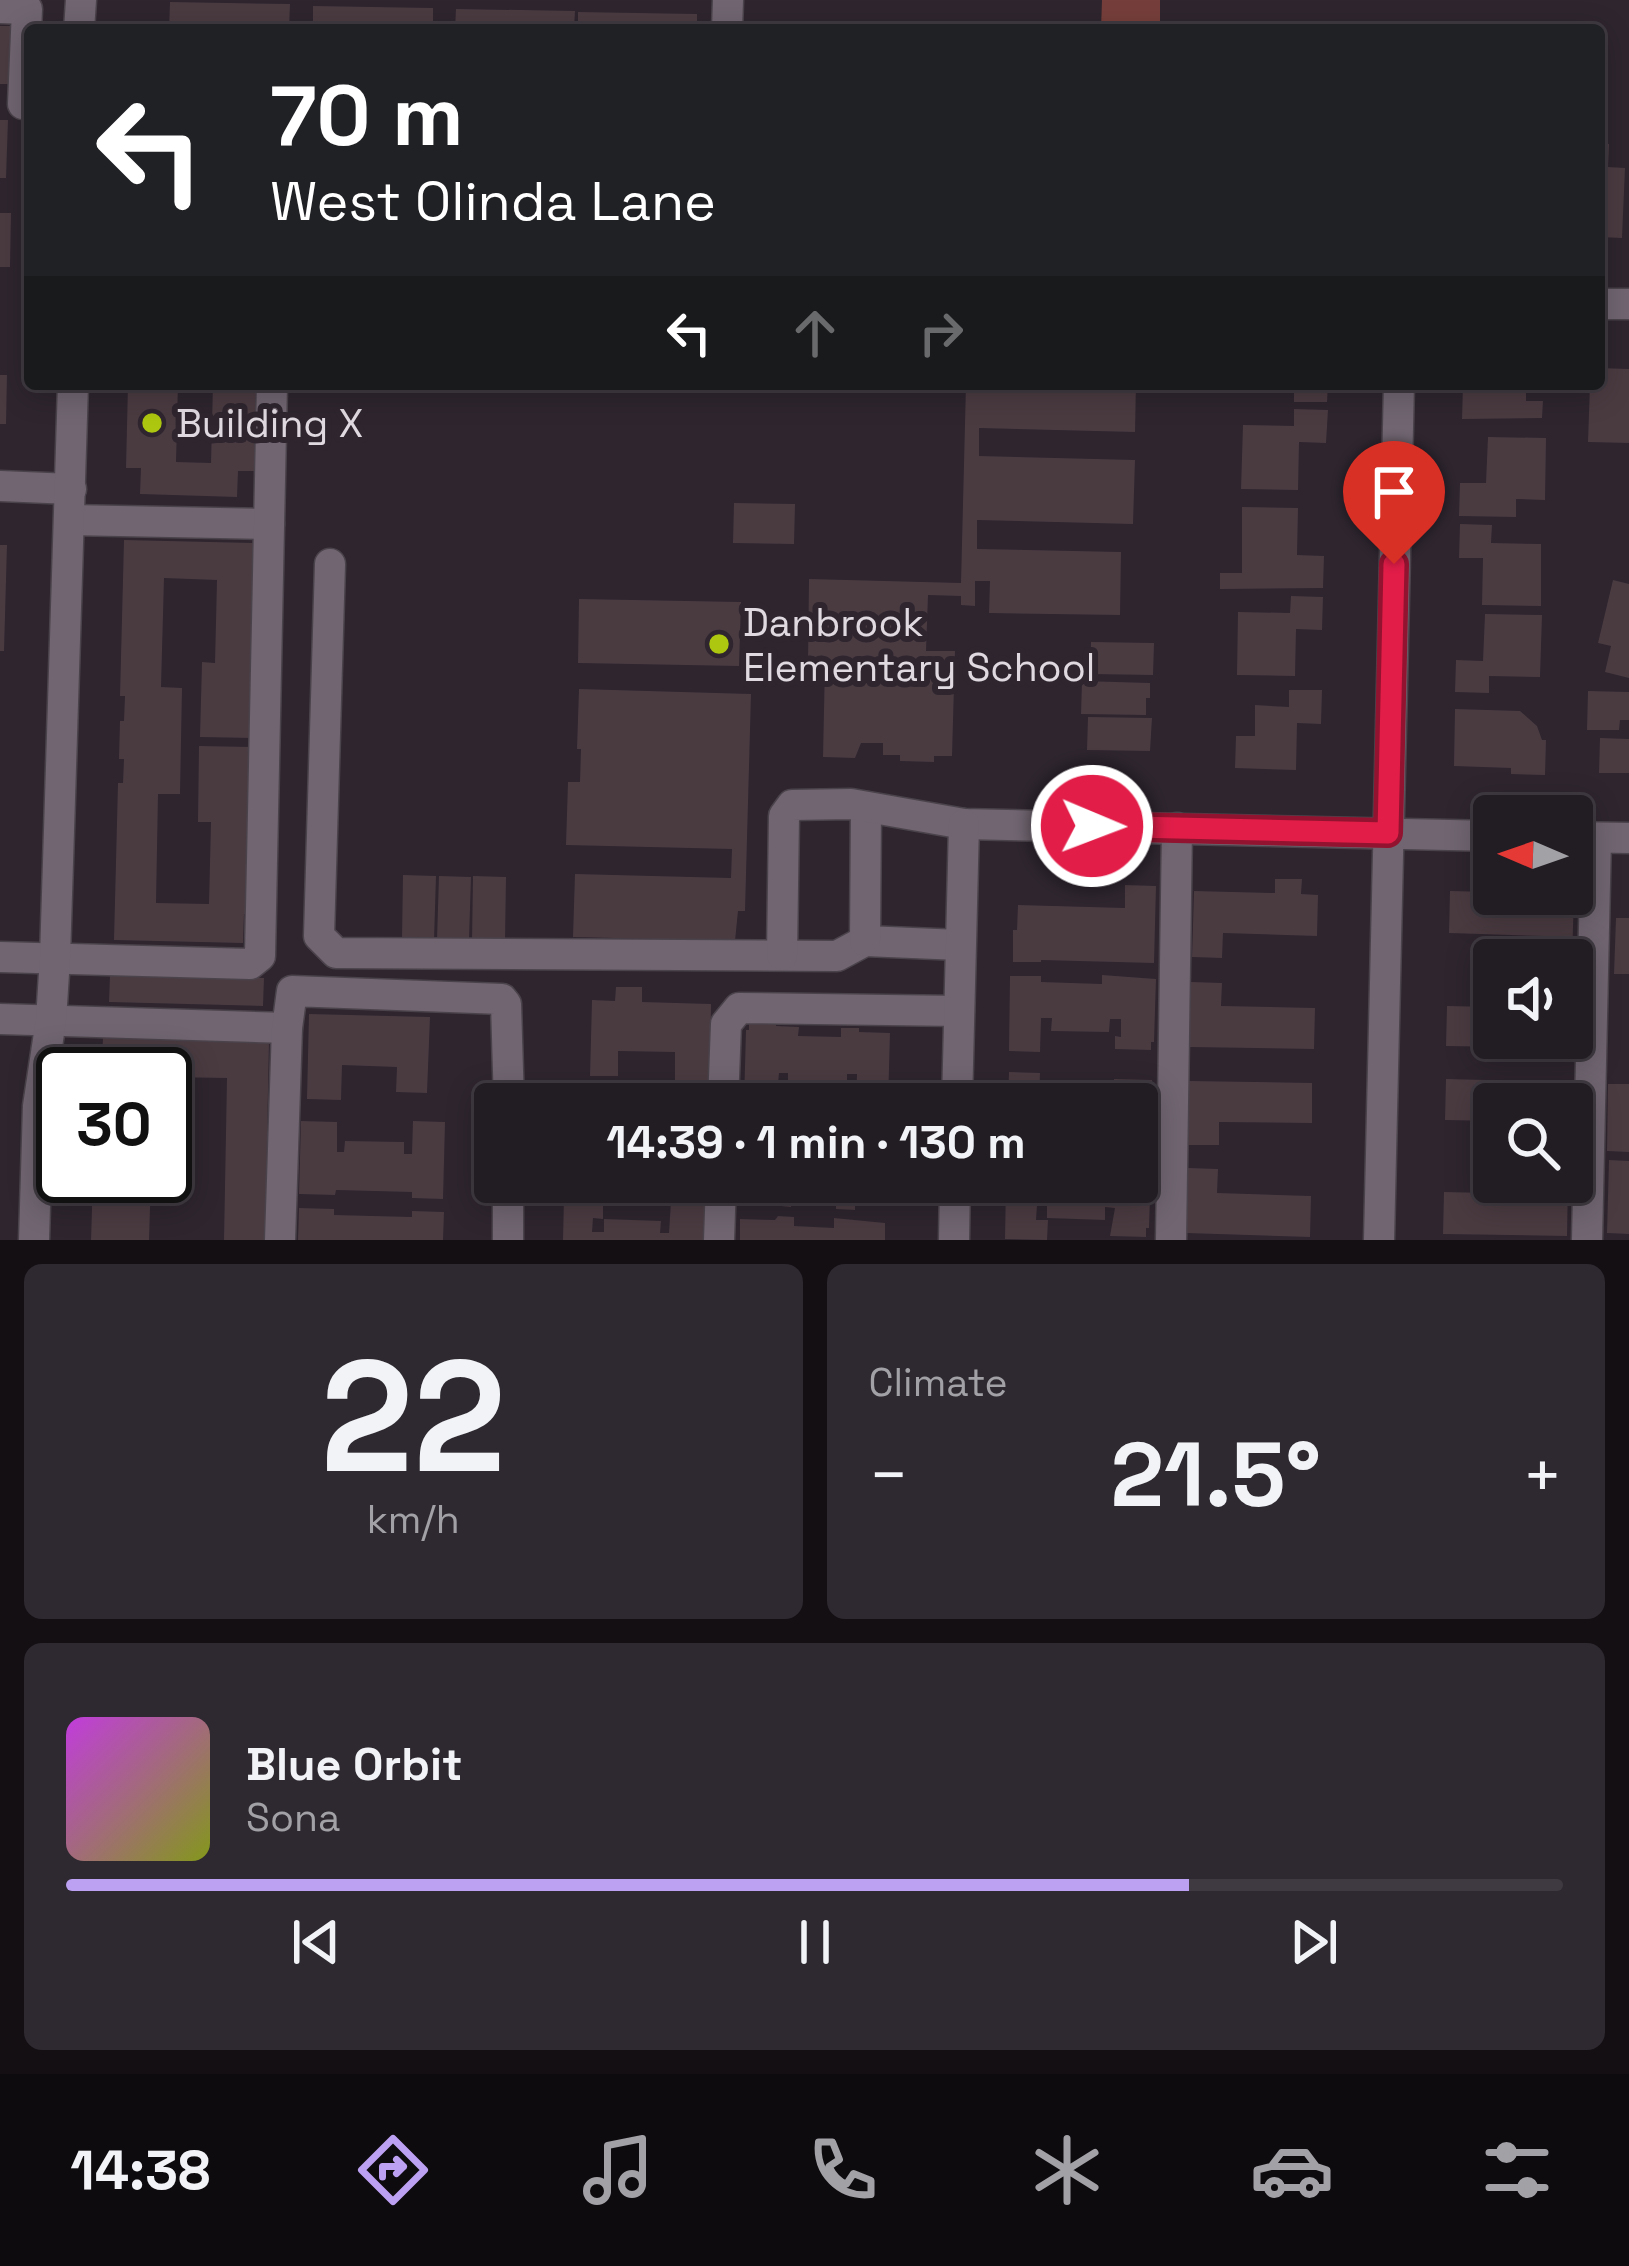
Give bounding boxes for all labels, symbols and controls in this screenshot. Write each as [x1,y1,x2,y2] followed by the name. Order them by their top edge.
[270,62,464,170] text: 70 m
[72,72,228,228] icon: left
[270,167,716,236] text: West Olinda Lane
[656,300,722,366] icon: left
[782,300,848,366] icon: ahead
[908,300,974,366] icon: right
[176,399,363,448] place label: Building X
[139,410,165,436] marker: Building X
[1343,441,1445,564] pin
[1361,459,1427,525] icon: arrive
[743,598,1095,692] place label: Danbrook Elementary School
[706,631,732,657] marker: Danbrook Elementary School
[1029,763,1155,889] position arrow
[1473,795,1593,915] north arrow
[1473,795,1593,1203] map controls
[1473,939,1593,1059] button: sound
[36,1047,192,1203] speed limit sign: 30
[1473,1083,1593,1203] button: search
[606,1114,1026,1171] text: 14:39 · 1 min · 130 m
[321,1317,506,1517] text: 22
[869,1358,1008,1407] text: Climate
[1111,1417,1321,1532] text: 21.5°
[869,1433,909,1517] text: −
[1522,1433,1563,1517] text: +
[367,1495,460,1544] text: km/h
[246,1736,462,1793] text: Blue Orbit
[246,1793,340,1842] text: Sona
[283,1909,349,1975] icon: previous
[782,1909,848,1975] icon: pause
[1281,1909,1347,1975] icon: next
[351,2128,435,2212] icon: directions
[576,2128,660,2212] icon: music
[801,2128,885,2212] icon: phone
[1025,2128,1109,2212] icon: climate
[1250,2128,1334,2212] icon: car
[1475,2128,1559,2212] icon: filters
[70,2136,210,2205] text: 14:38

